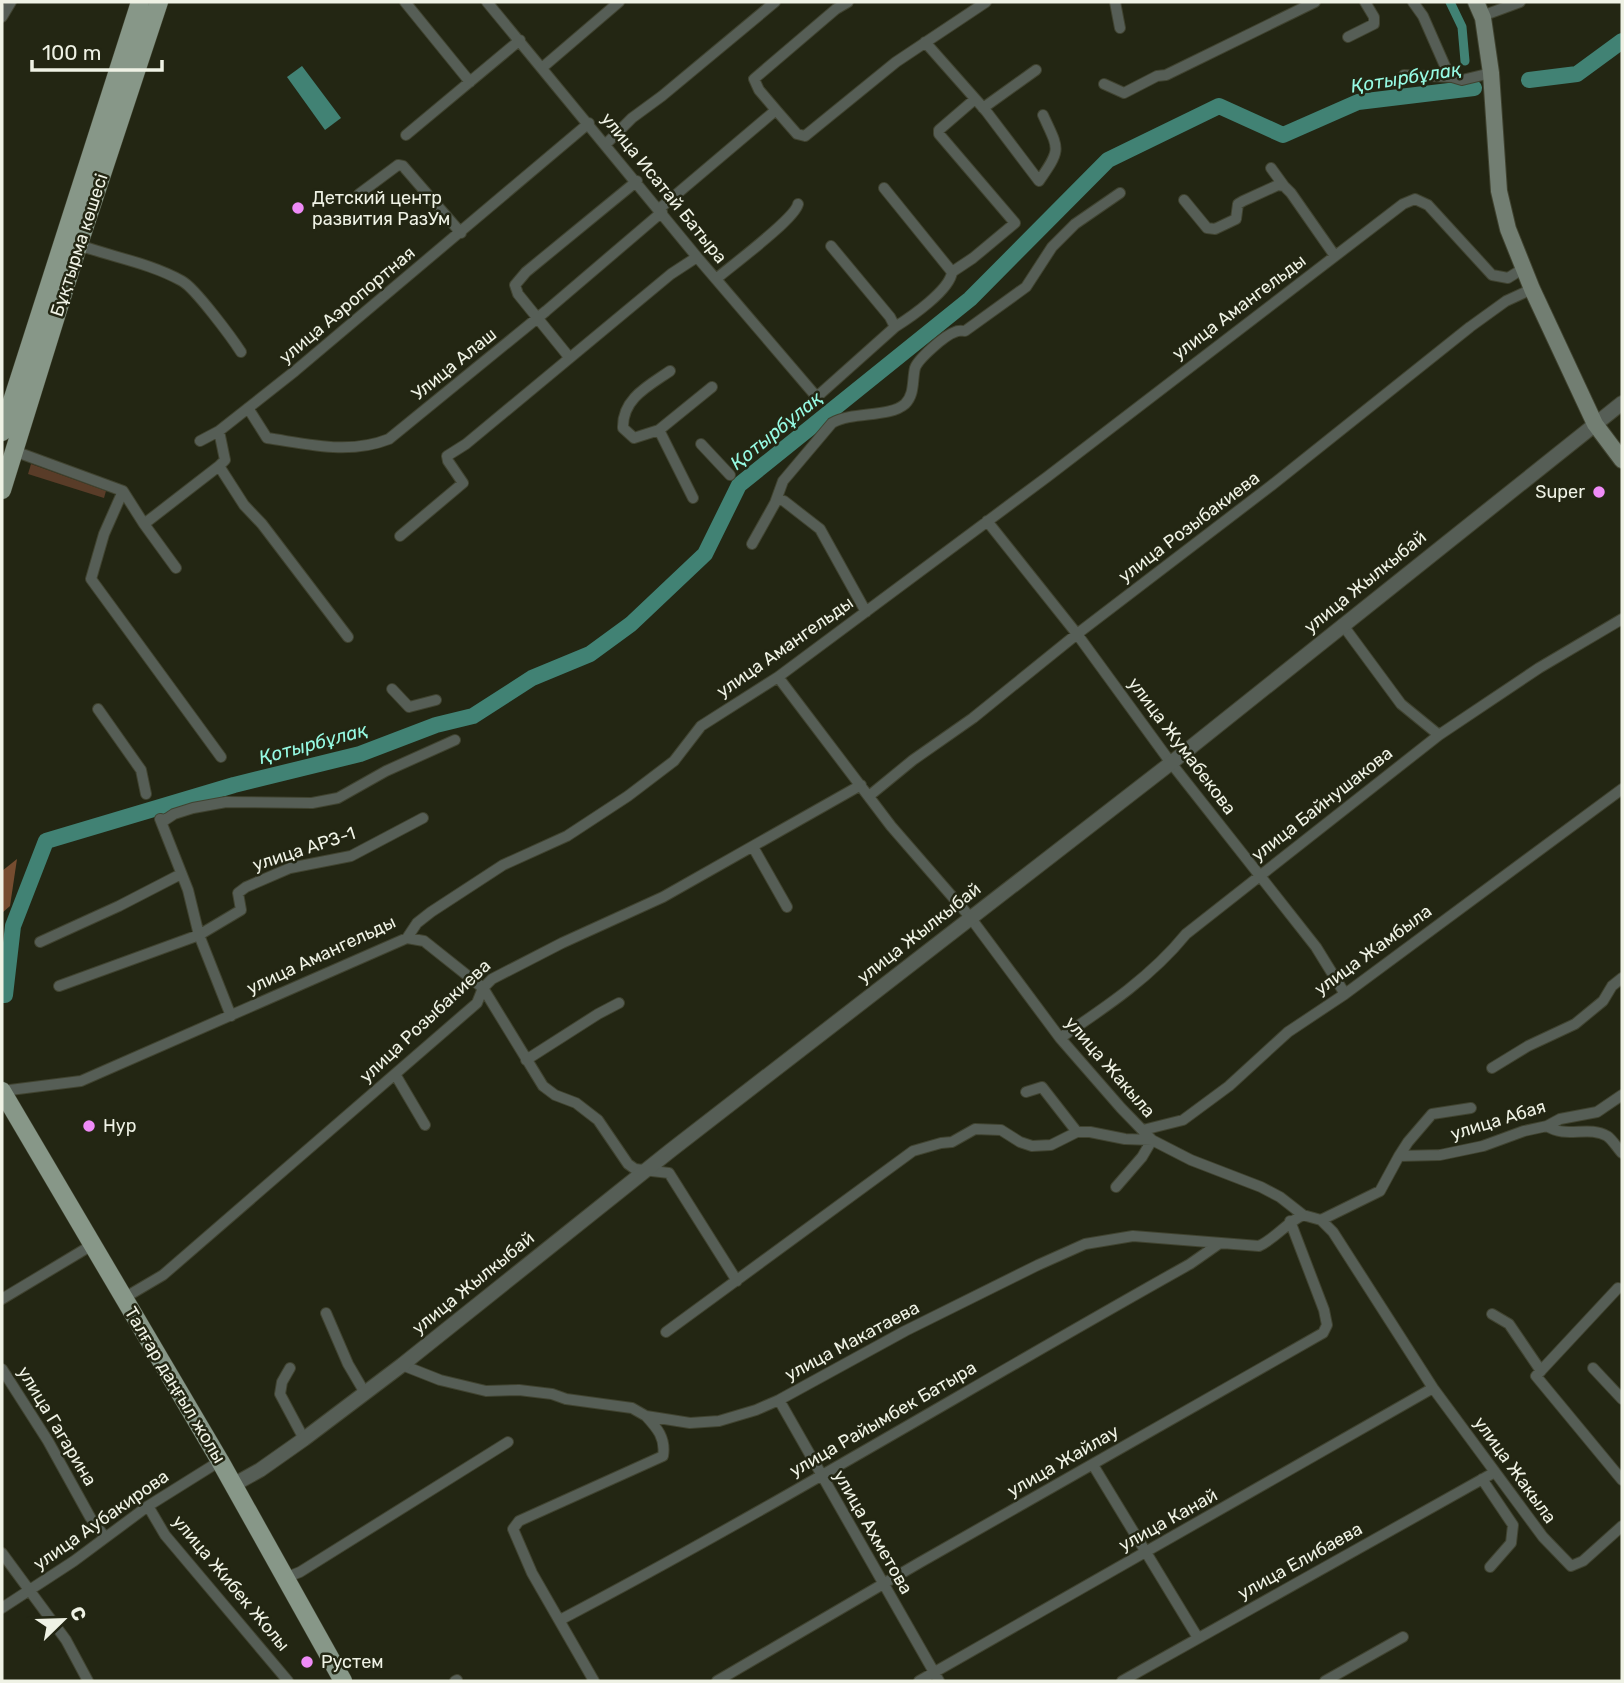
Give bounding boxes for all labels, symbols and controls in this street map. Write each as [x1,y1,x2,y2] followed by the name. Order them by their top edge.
[32,28,161,72] scale bar
[42,40,101,65] text: 100 m
[1349,57,1463,98] water label: Қотырбұлақ
[596,108,732,268] street label: улица Исатай Батыра
[46,171,112,319] street label: Бұқтырма көшесі
[312,187,450,230] place label: Детский центр развития РазУм
[290,200,306,216] marker: Детский центр развития РазУм
[274,242,420,368] street label: улица Аэропортная
[1168,249,1310,365] street label: улица Амангельды
[407,323,501,405] street label: Улица Алаш
[726,386,827,475] water label: Қотырбұлақ
[1114,467,1264,587] street label: улица Розыбакиева
[1535,481,1585,503] place label: Super
[1591,484,1607,500] marker: Super
[1299,526,1431,638] street label: улица Жылкыбай
[712,592,858,702] street label: улица Амангельды
[1123,673,1241,819] street label: улица Жумабекова
[256,718,370,769] water label: Қотырбұлақ
[1247,742,1397,866] street label: улица Байнушакова
[250,822,358,876] street label: улица АРЗ-1
[853,878,985,988] street label: улица Жылкыбай
[1310,900,1436,1000] street label: улица Жамбыла
[243,911,399,999] street label: улица Амангельды
[355,955,495,1087] street label: улица Розыбакиева
[1060,1012,1160,1122] street label: улица Жакыла
[1448,1095,1548,1145] street label: улица Абая
[103,1115,136,1137] place label: Нур
[81,1118,97,1134] marker: Нур
[407,1227,539,1339] street label: улица Жылкыбай
[781,1296,923,1386] street label: улица Макатаева
[120,1303,230,1467] street label: Талғар даңғыл жолы
[786,1356,980,1482] street label: улица Райымбек Батыра
[13,1362,101,1490] street label: улица Гагарина
[1469,1412,1561,1528] street label: улица Жакыла
[1003,1420,1123,1502] street label: улица Жайлау
[29,1465,173,1575] street label: улица Аубакирова
[829,1466,917,1598] street label: улица Ахметова
[1115,1484,1221,1556] street label: улица Канай
[168,1511,294,1655] street label: улица Жибек Жолы
[1234,1518,1366,1604] street label: улица Елибаева
[28,1585,98,1655] north arrow
[65,1603,91,1624] text: С
[321,1651,384,1673] place label: Рустем
[299,1654,315,1670] marker: Рустем

